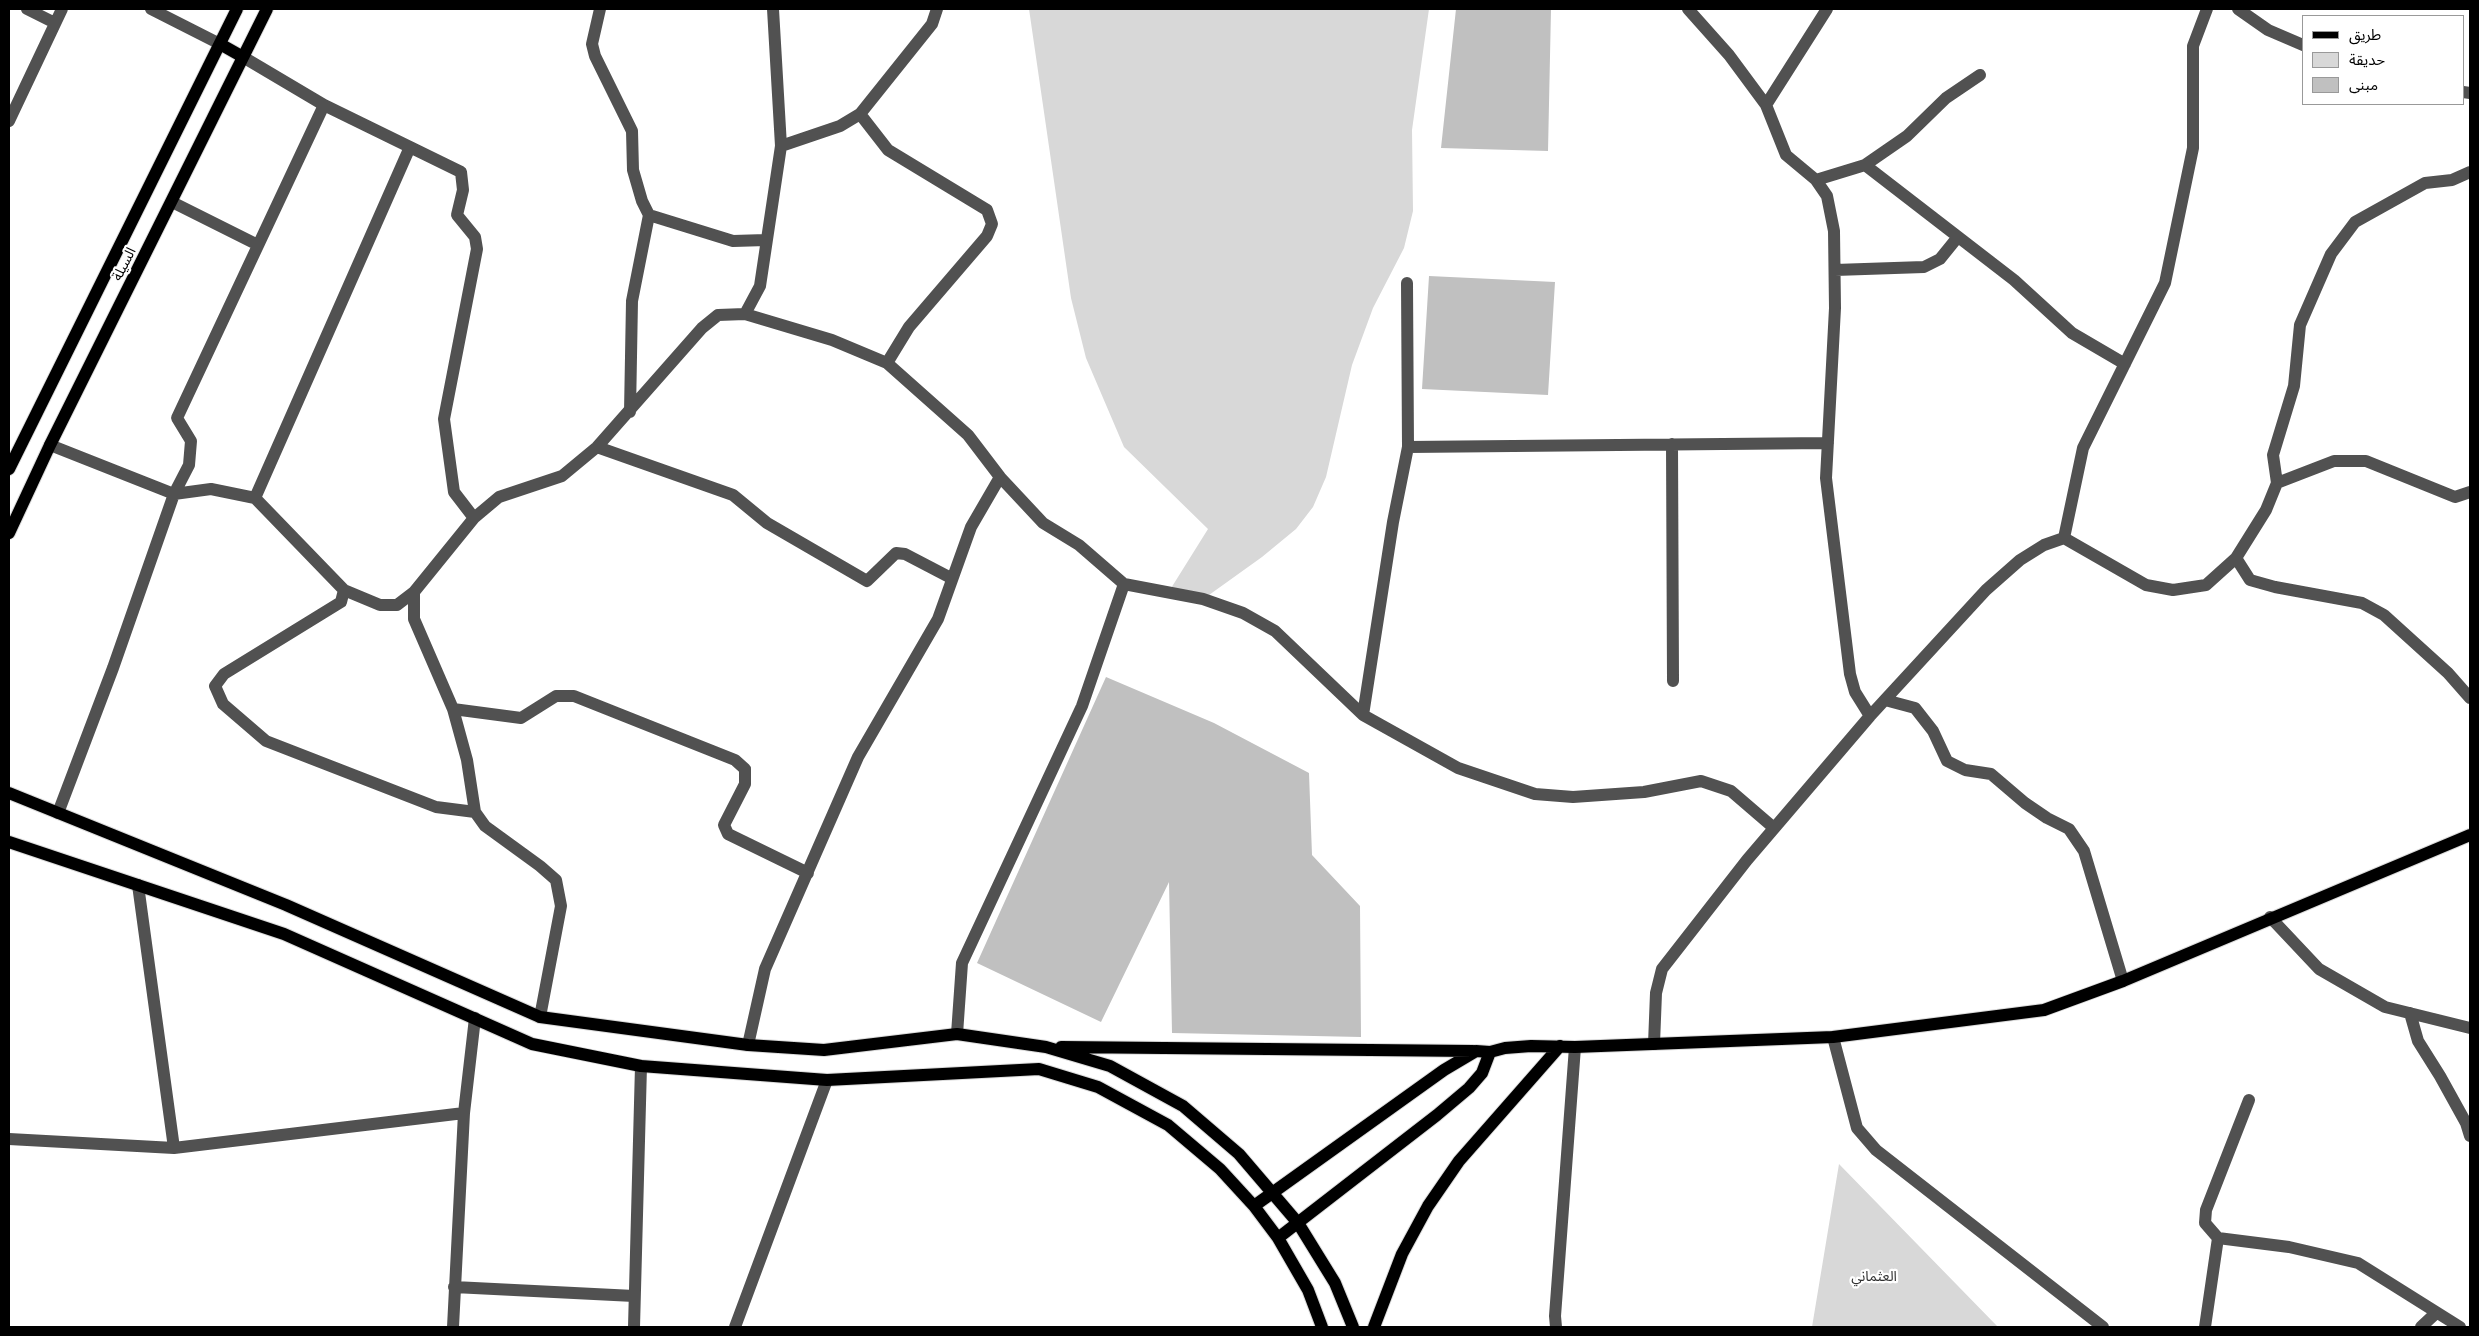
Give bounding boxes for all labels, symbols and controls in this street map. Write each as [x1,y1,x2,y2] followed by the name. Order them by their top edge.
[2302,15,2464,105] legend
[2349,25,2381,43] text: طريق
[2349,50,2385,68] text: حديقة
[2349,75,2378,93] text: مبنى
[109,245,139,283] street label: السيلة
[1851,1268,1897,1284] park label: العثماني

